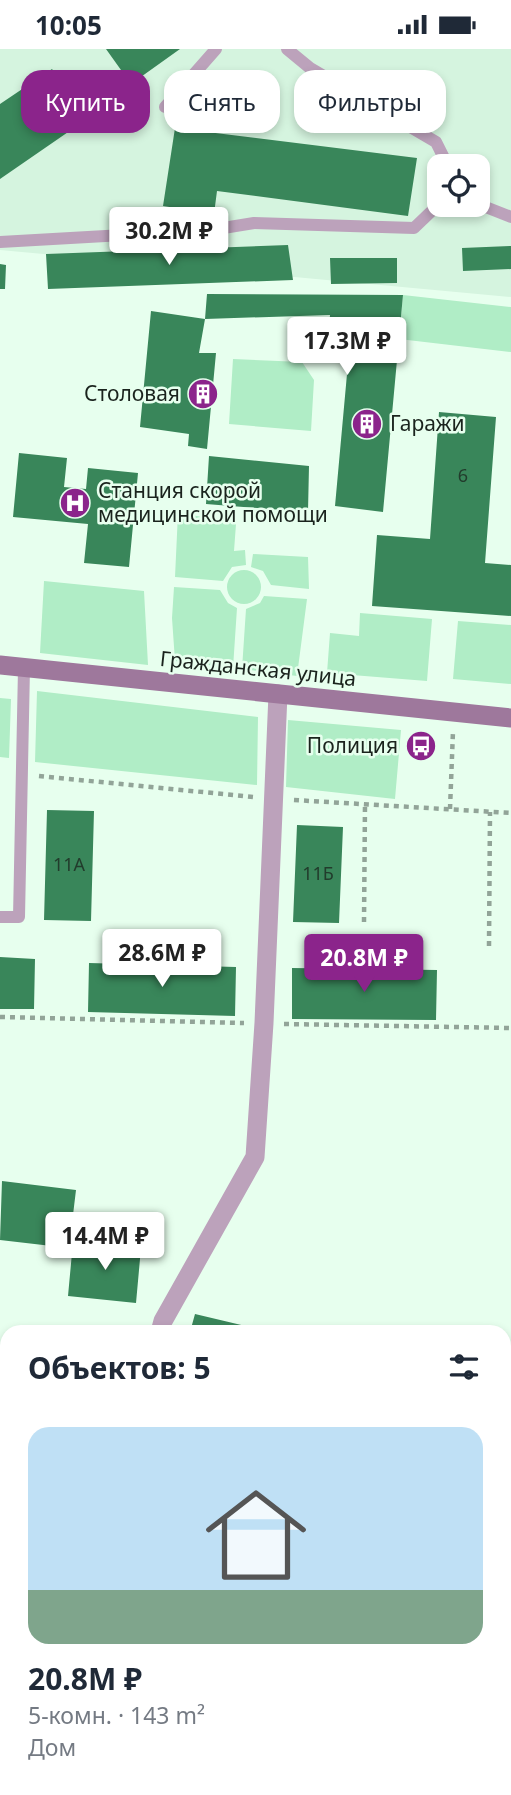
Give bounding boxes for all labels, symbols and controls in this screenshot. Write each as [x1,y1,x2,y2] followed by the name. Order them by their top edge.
[35,7,102,43] text: 10:05
[21,70,150,133] chip: Купить
[164,70,280,133] chip: Снять
[294,70,446,133] chip: Фильтры
[427,154,490,217] map controls
[427,154,490,217] button: locate
[104,207,234,267] pin: 30.2M ₽
[125,214,213,246] text: 30.2M ₽
[282,317,412,377] pin: 17.3M ₽
[303,324,391,356] text: 17.3M ₽
[186,377,220,411] building icon: Столовая
[84,379,180,407] place label: Столовая
[350,407,384,441] building icon: Гаражи
[390,409,465,437] place label: Гаражи
[458,463,468,487] house number: 6
[98,476,328,528] place label: Станция скорой медицинской помощи
[58,486,92,520] hospital icon: Станция скорой медицинской помощи
[159,644,358,692] street label: Гражданская улица
[404,729,438,763] bus stop icon: Полиция
[307,731,398,759] place label: Полиция
[53,852,86,876] house number: 11А
[302,861,334,885] house number: 11Б
[97,929,227,989] pin: 28.6M ₽
[299,935,429,994] pin: 20.8M ₽
[118,936,206,968] text: 28.6M ₽
[320,941,408,973] text: 20.8M ₽
[40,1213,170,1272] pin: 14.4M ₽
[61,1219,149,1251] text: 14.4M ₽
[28,1347,211,1388] text: Объектов: 5
[445,1348,483,1386] icon: filters
[193,1472,319,1598] icon: home
[28,1658,142,1699] text: 20.8M ₽
[28,1699,205,1731] text: 5-комн. · 143 m²
[28,1731,76,1763] text: Дом

